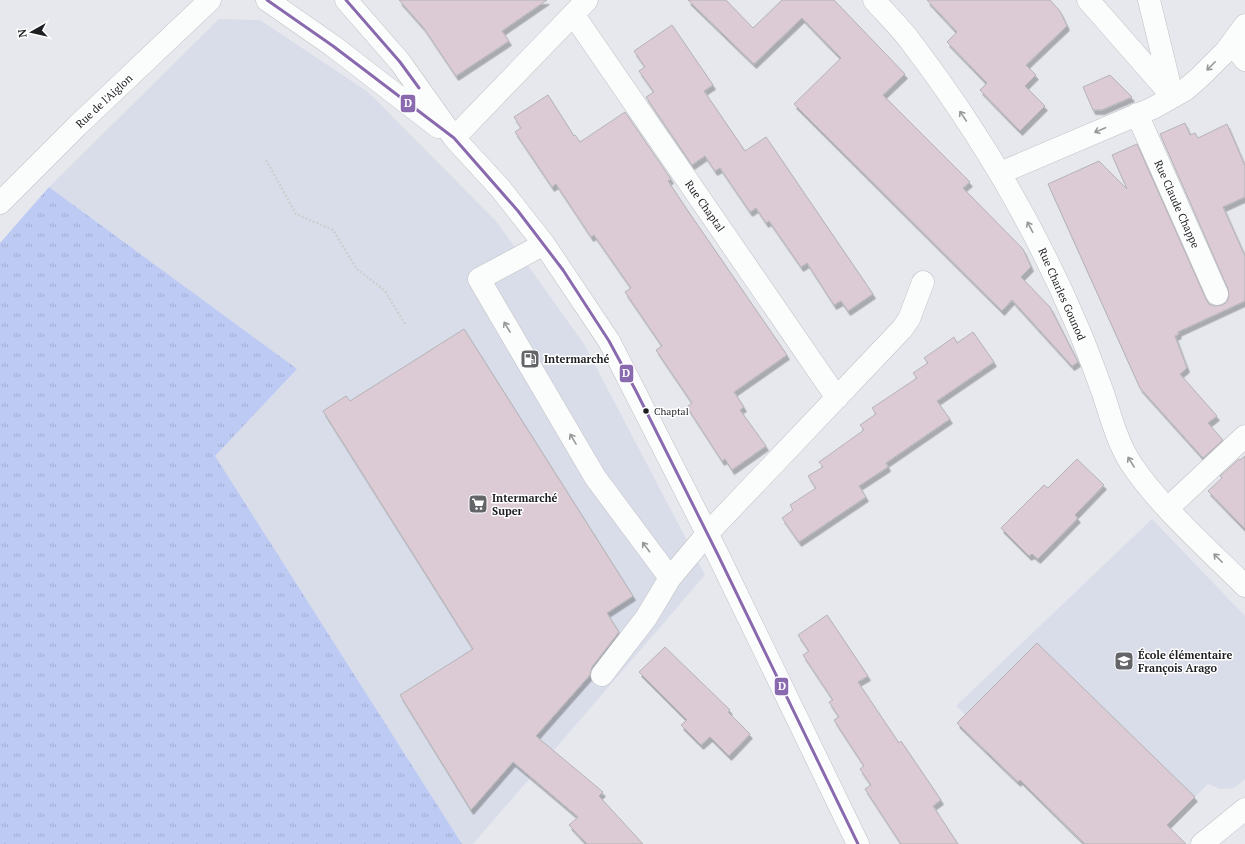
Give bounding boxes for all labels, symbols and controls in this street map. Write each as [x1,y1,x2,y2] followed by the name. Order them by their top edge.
[12,12,52,52] north arrow
[14,28,30,38] text: N
[1206,61,1216,71] one-way arrow
[73,71,136,131] street label: Rue de l'Aiglon
[400,94,416,113] line badge: D
[404,96,412,110] text: D
[959,110,967,121] one-way arrow
[1094,127,1106,135] one-way arrow
[1151,158,1203,251] street label: Rue Claude Chappe
[682,178,728,234] street label: Rue Chaptal
[1026,221,1033,233] one-way arrow
[1035,246,1089,342] street label: Rue Charles Gounod
[502,321,510,333] one-way arrow
[519,348,541,370] fuel station icon: Intermarché
[544,352,610,366] place label: Intermarché
[619,364,634,383] line badge: D
[622,366,630,380] text: D
[654,405,689,418] place label: Chaptal
[641,406,651,416] marker: Chaptal
[569,434,577,445] one-way arrow
[1126,456,1134,468] one-way arrow
[492,491,558,518] place label: Intermarché Super
[467,493,489,515] supermarket icon: Intermarché Super
[642,541,650,552] one-way arrow
[1213,553,1222,563] one-way arrow
[1138,648,1232,675] place label: École élémentaire François Arago
[1113,650,1135,672] school or university icon: École élémentaire François Arago
[774,677,789,696] line badge: D
[778,679,786,693] text: D

